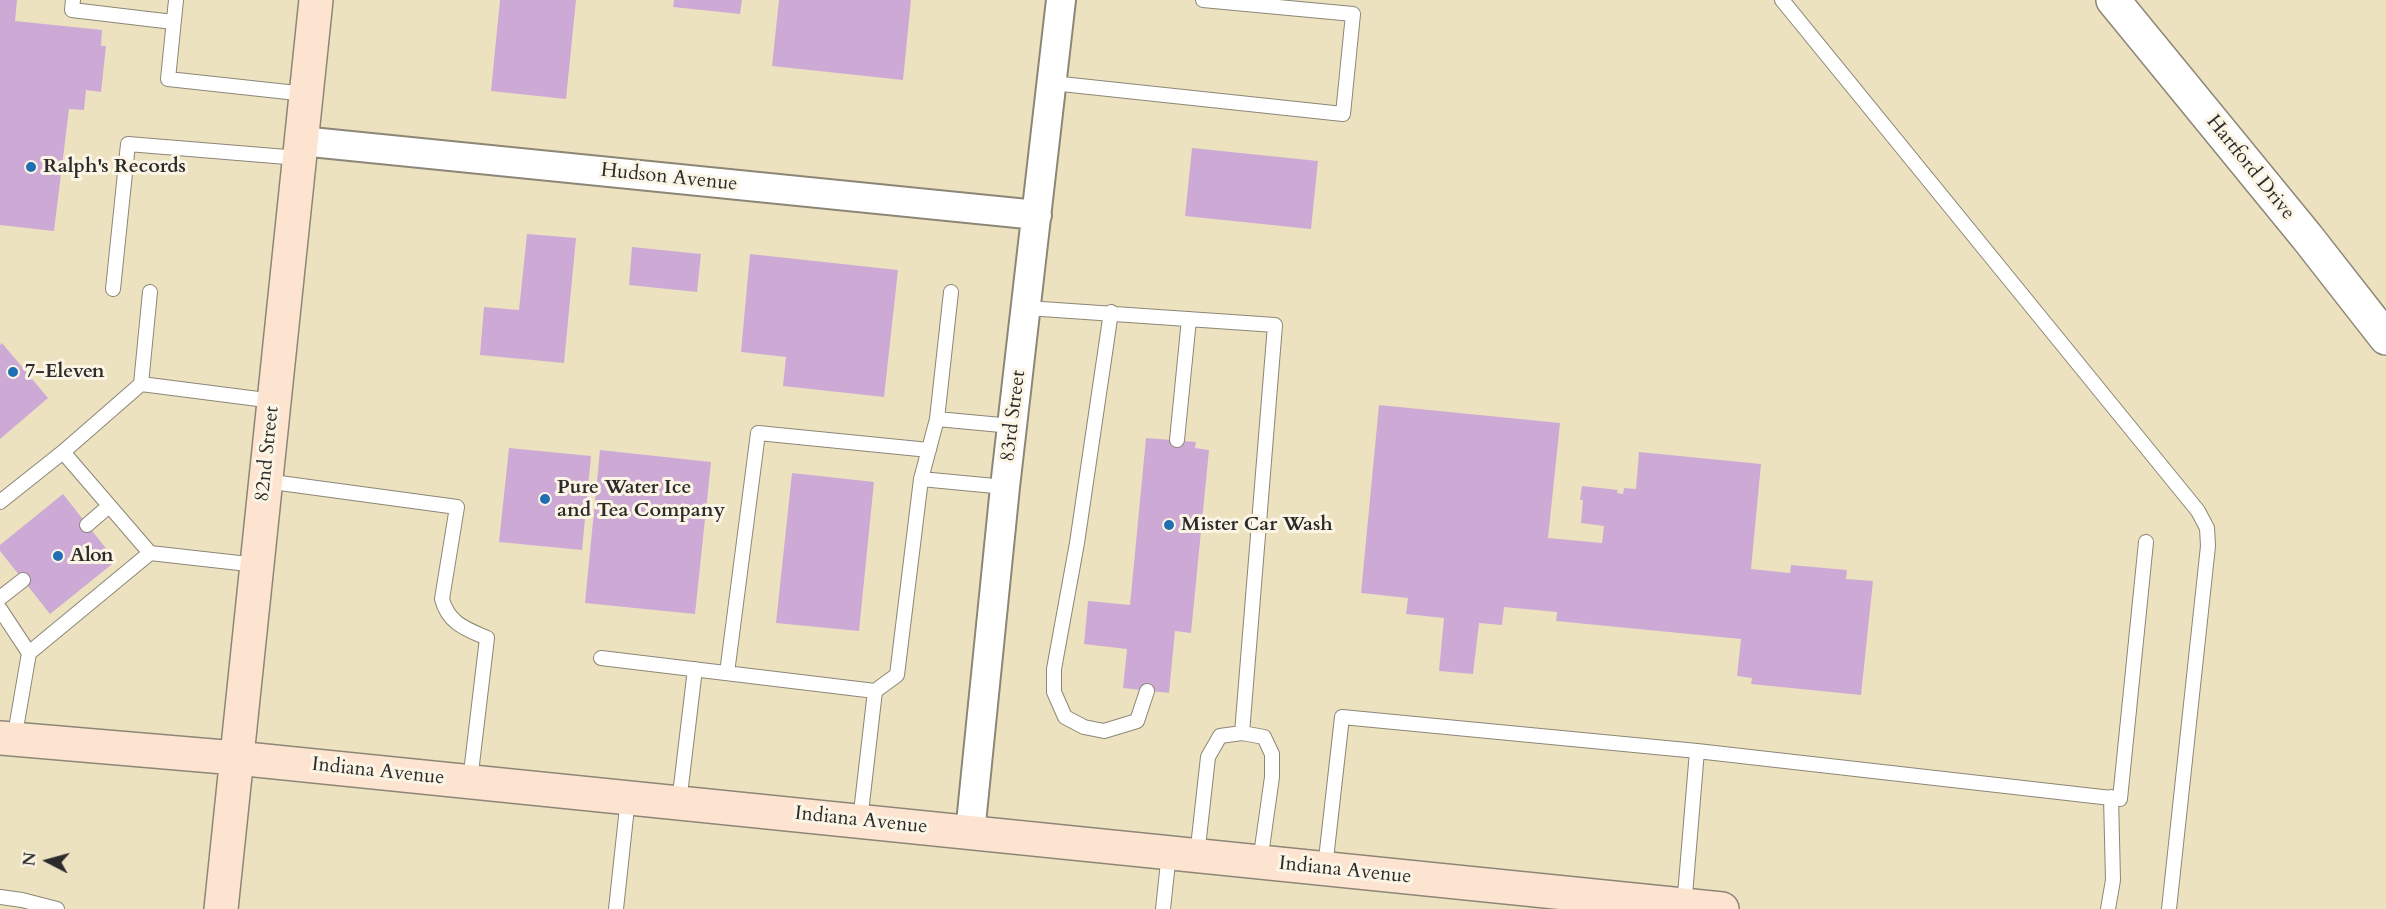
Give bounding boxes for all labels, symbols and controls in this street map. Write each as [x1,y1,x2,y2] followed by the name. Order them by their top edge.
[2201,111,2299,225] street label: Hartford Drive
[43,155,186,179] place label: Ralph's Records
[599,159,739,197] street label: Hudson Avenue
[24,160,38,174] marker: Ralph's Records
[25,360,105,384] place label: 7-Eleven
[6,365,20,379] marker: 7-Eleven
[996,369,1032,463] street label: 83rd Street
[251,405,285,503] street label: 82nd Street
[557,476,725,523] place label: Pure Water Ice and Tea Company
[538,492,552,506] marker: Pure Water Ice and Tea Company
[1181,513,1333,537] place label: Mister Car Wash
[1162,518,1176,532] marker: Mister Car Wash
[70,544,114,568] place label: Alon
[51,549,65,563] marker: Alon
[310,753,446,791] street label: Indiana Avenue
[793,802,929,840] street label: Indiana Avenue
[18,831,78,891] north arrow
[18,851,42,867] text: N
[1277,852,1413,890] street label: Indiana Avenue

